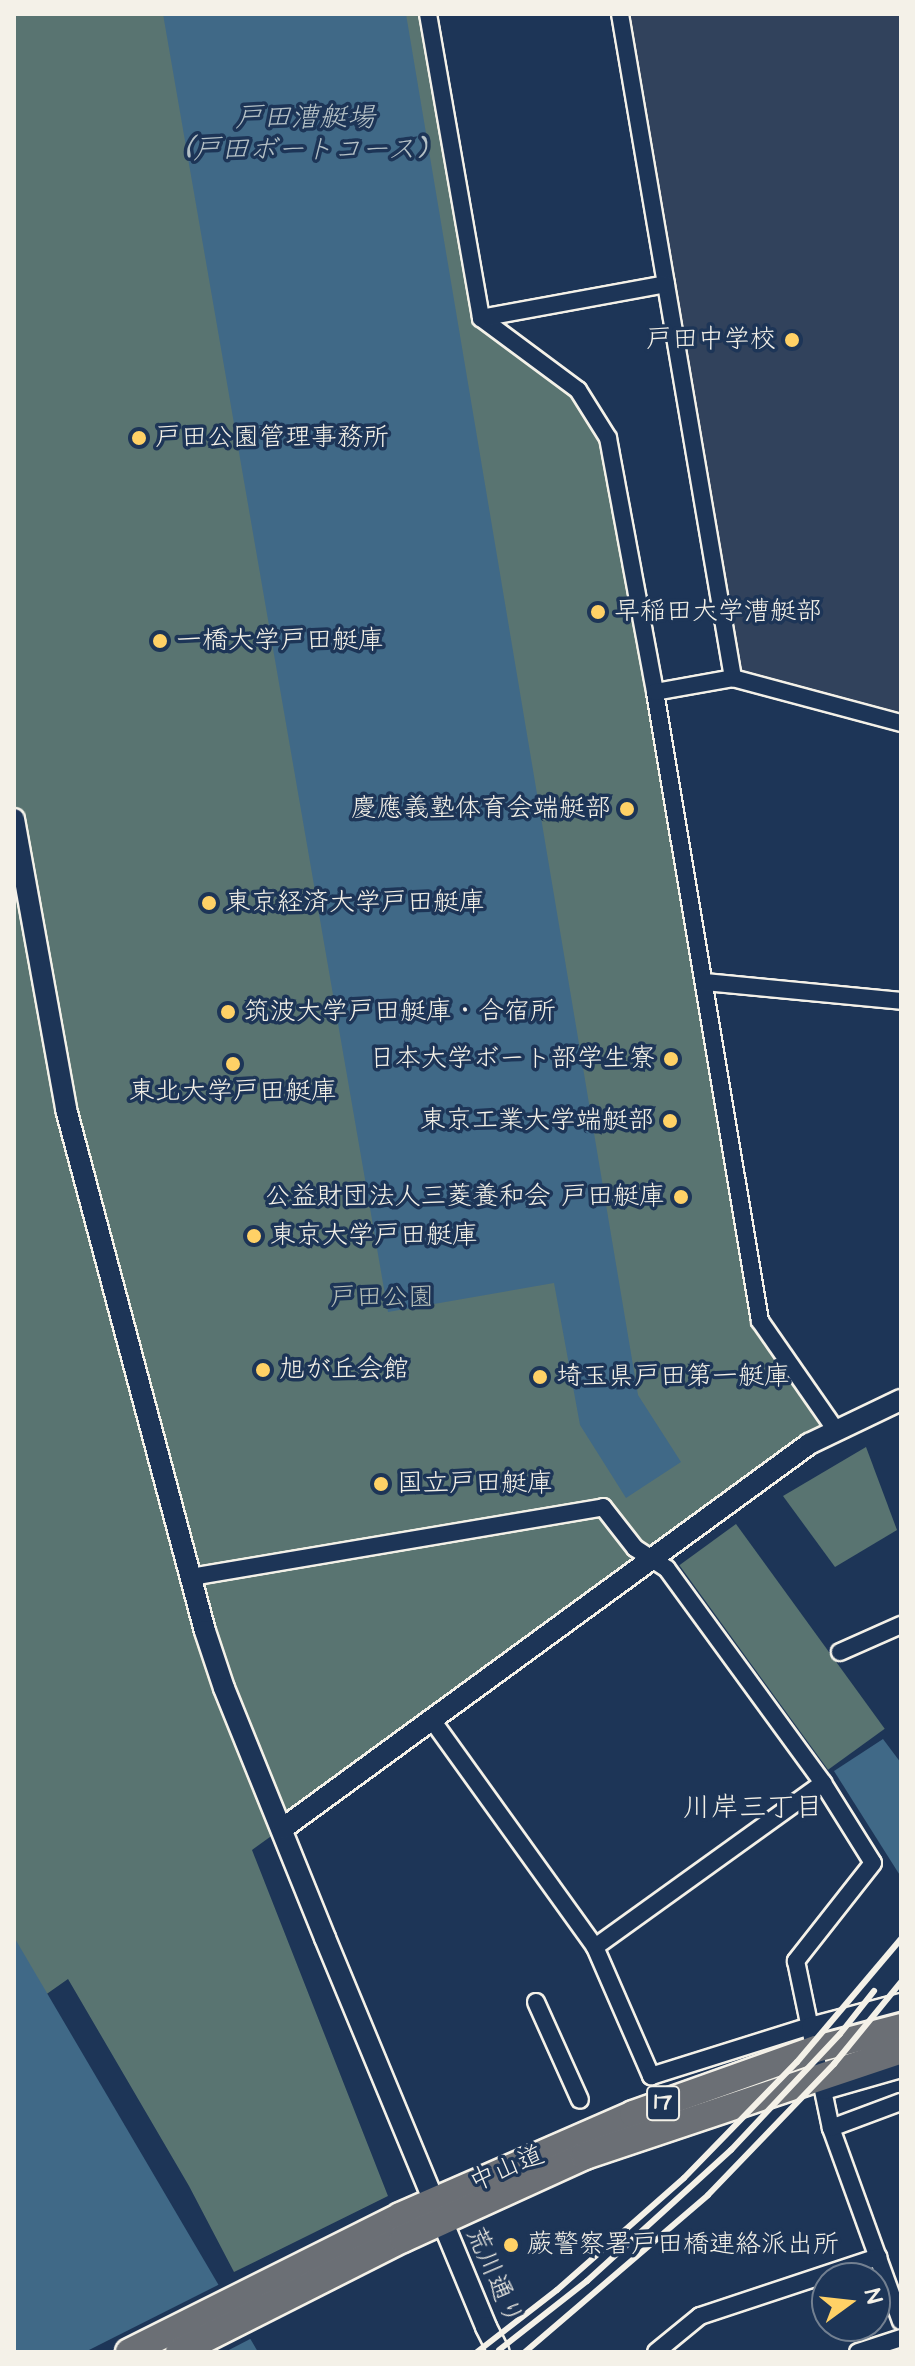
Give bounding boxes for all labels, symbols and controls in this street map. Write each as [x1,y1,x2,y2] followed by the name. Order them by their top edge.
[184,101,426,167] water label: 戸田漕艇場 (戸田ボートコース)
[646,324,776,356] place label: 戸田中学校
[783,331,801,349] marker: 戸田中学校
[155,422,389,454] place label: 戸田公園管理事務所
[130,429,148,447] marker: 戸田公園管理事務所
[614,596,822,628] place label: 早稲田大学漕艇部
[589,603,607,621] marker: 早稲田大学漕艇部
[176,625,384,657] place label: 一橋大学戸田艇庫
[151,632,169,650] marker: 一橋大学戸田艇庫
[351,793,611,825] place label: 慶應義塾体育会端艇部
[618,800,636,818] marker: 慶應義塾体育会端艇部
[225,887,485,919] place label: 東京経済大学戸田艇庫
[200,894,218,912] marker: 東京経済大学戸田艇庫
[244,996,556,1028] place label: 筑波大学戸田艇庫・合宿所
[219,1003,237,1021] marker: 筑波大学戸田艇庫・合宿所
[369,1043,655,1075] place label: 日本大学ボート部学生寮
[662,1050,680,1068] marker: 日本大学ボート部学生寮
[224,1055,242,1073] marker: 東北大学戸田艇庫
[129,1076,337,1108] place label: 東北大学戸田艇庫
[420,1105,654,1137] place label: 東京工業大学端艇部
[661,1112,679,1130] marker: 東京工業大学端艇部
[265,1181,665,1213] place label: 公益財団法人三菱養和会 戸田艇庫
[672,1188,690,1206] marker: 公益財団法人三菱養和会 戸田艇庫
[270,1220,478,1252] place label: 東京大学戸田艇庫
[245,1227,263,1245] marker: 東京大学戸田艇庫
[330,1282,434,1314] park label: 戸田公園
[279,1354,409,1386] place label: 旭が丘会館
[254,1361,272,1379] marker: 旭が丘会館
[556,1361,790,1393] place label: 埼玉県戸田第一艇庫
[531,1368,549,1386] marker: 埼玉県戸田第一艇庫
[397,1468,553,1500] place label: 国立戸田艇庫
[372,1475,390,1493] marker: 国立戸田艇庫
[683,1791,823,1825] district label: 川岸三丁目
[645,2083,681,2123] road number: 17
[465,2139,549,2199] street label: 中山道
[459,2222,529,2330] street label: 荒川通り
[527,2229,839,2261] place label: 蕨警察署戸田橋連絡派出所
[502,2236,520,2254] marker: 蕨警察署戸田橋連絡派出所
[811,2262,891,2342] north arrow
[856,2285,889,2307] text: N

